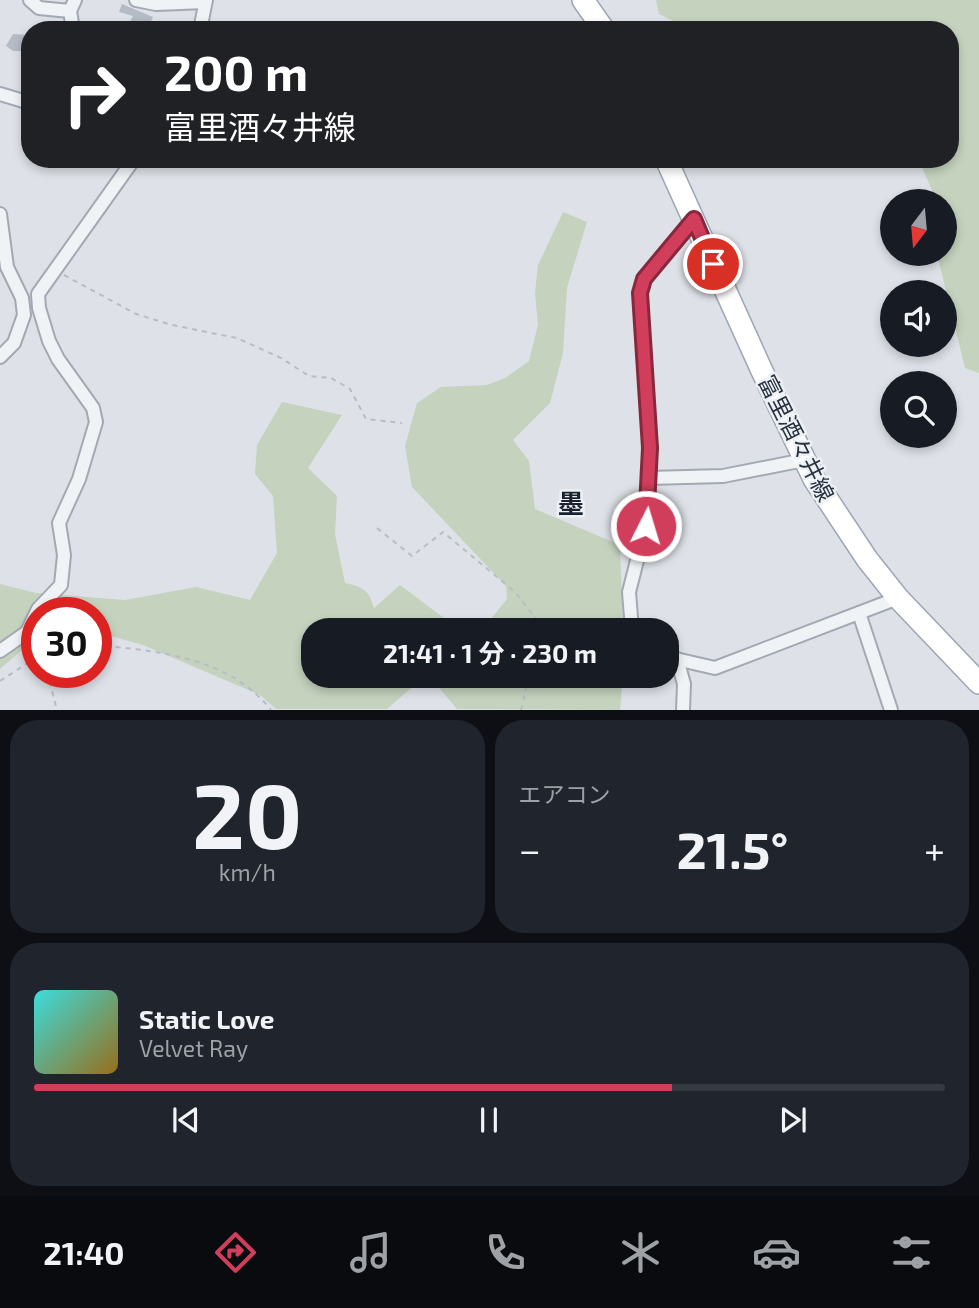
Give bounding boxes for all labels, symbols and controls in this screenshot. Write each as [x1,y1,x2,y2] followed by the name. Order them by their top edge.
[164,42,308,101] text: 200 m
[49,49,140,140] icon: right
[164,107,356,145] text: 富里酒々井線
[880,189,957,266] north arrow
[880,189,957,448] map controls
[683,234,743,294] pin
[694,245,732,283] icon: arrive
[880,280,957,357] button: sound
[753,370,841,506] street label: 富里酒々井線
[880,371,957,448] button: search
[558,487,584,518] district label: 墨
[609,489,683,563] position arrow
[21,597,112,688] speed limit sign: 30
[383,637,597,668] text: 21:41 · 1 分 · 230 m
[192,758,302,867] text: 20
[519,780,611,808] text: エアコン
[676,817,788,879] text: 21.5°
[519,826,541,872] text: −
[924,826,945,872] text: +
[219,858,276,886] text: km/h
[139,1003,275,1034] text: Static Love
[139,1034,248,1062] text: Velvet Ray
[167,1101,205,1139] icon: previous
[470,1101,508,1139] icon: pause
[774,1101,812,1139] icon: next
[211,1228,260,1277] icon: directions
[346,1228,395,1277] icon: music
[481,1228,530,1277] icon: phone
[616,1228,665,1277] icon: climate
[752,1228,801,1277] icon: car
[887,1228,936,1277] icon: filters
[43,1233,124,1271] text: 21:40

